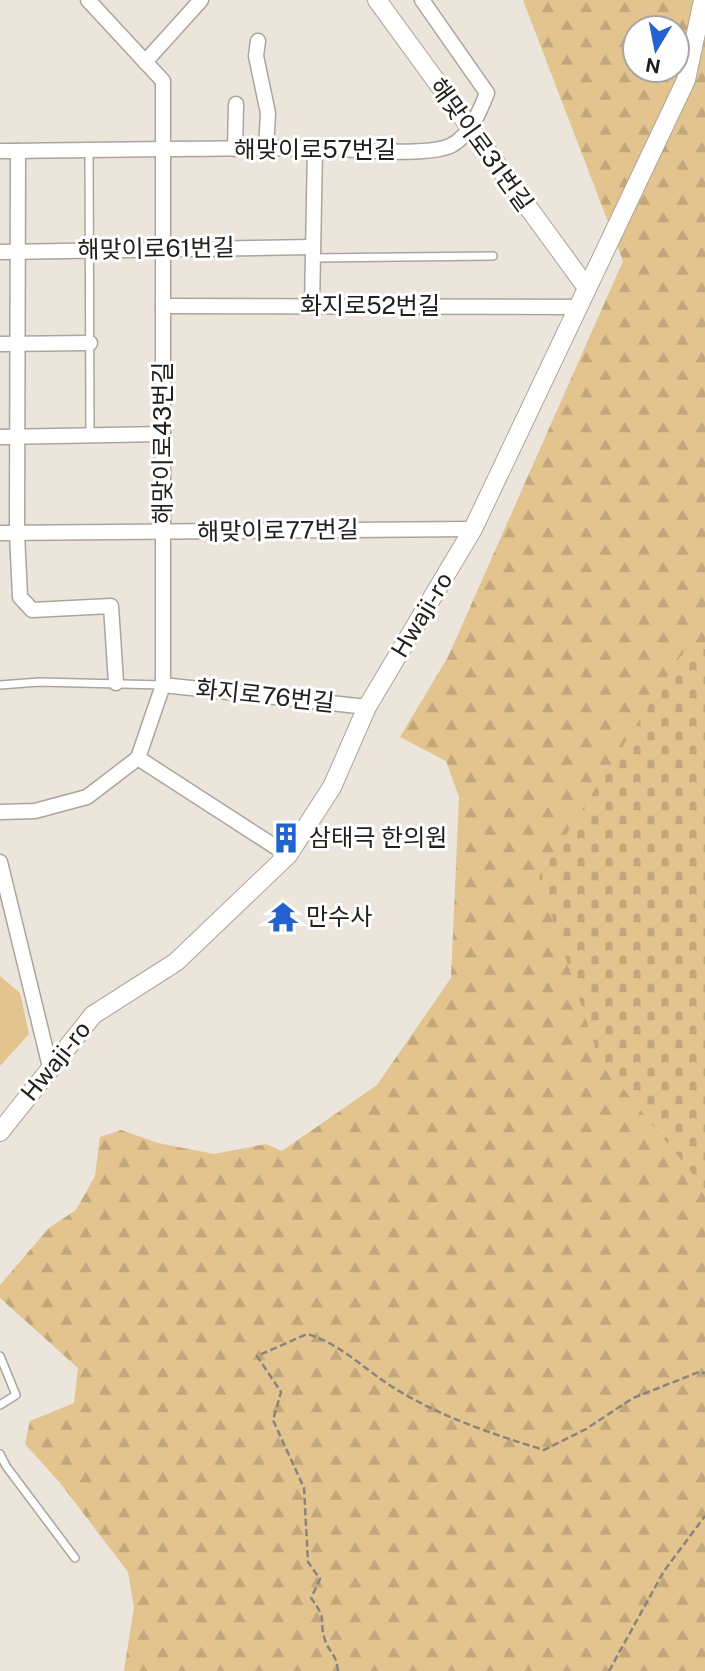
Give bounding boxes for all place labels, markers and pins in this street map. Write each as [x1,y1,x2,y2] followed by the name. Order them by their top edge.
[269,821,303,855] building icon: 삼태극 한의원
[309,823,447,851] place label: 삼태극 한의원
[266,900,300,934] temple icon: 만수사
[306,902,372,930] place label: 만수사

